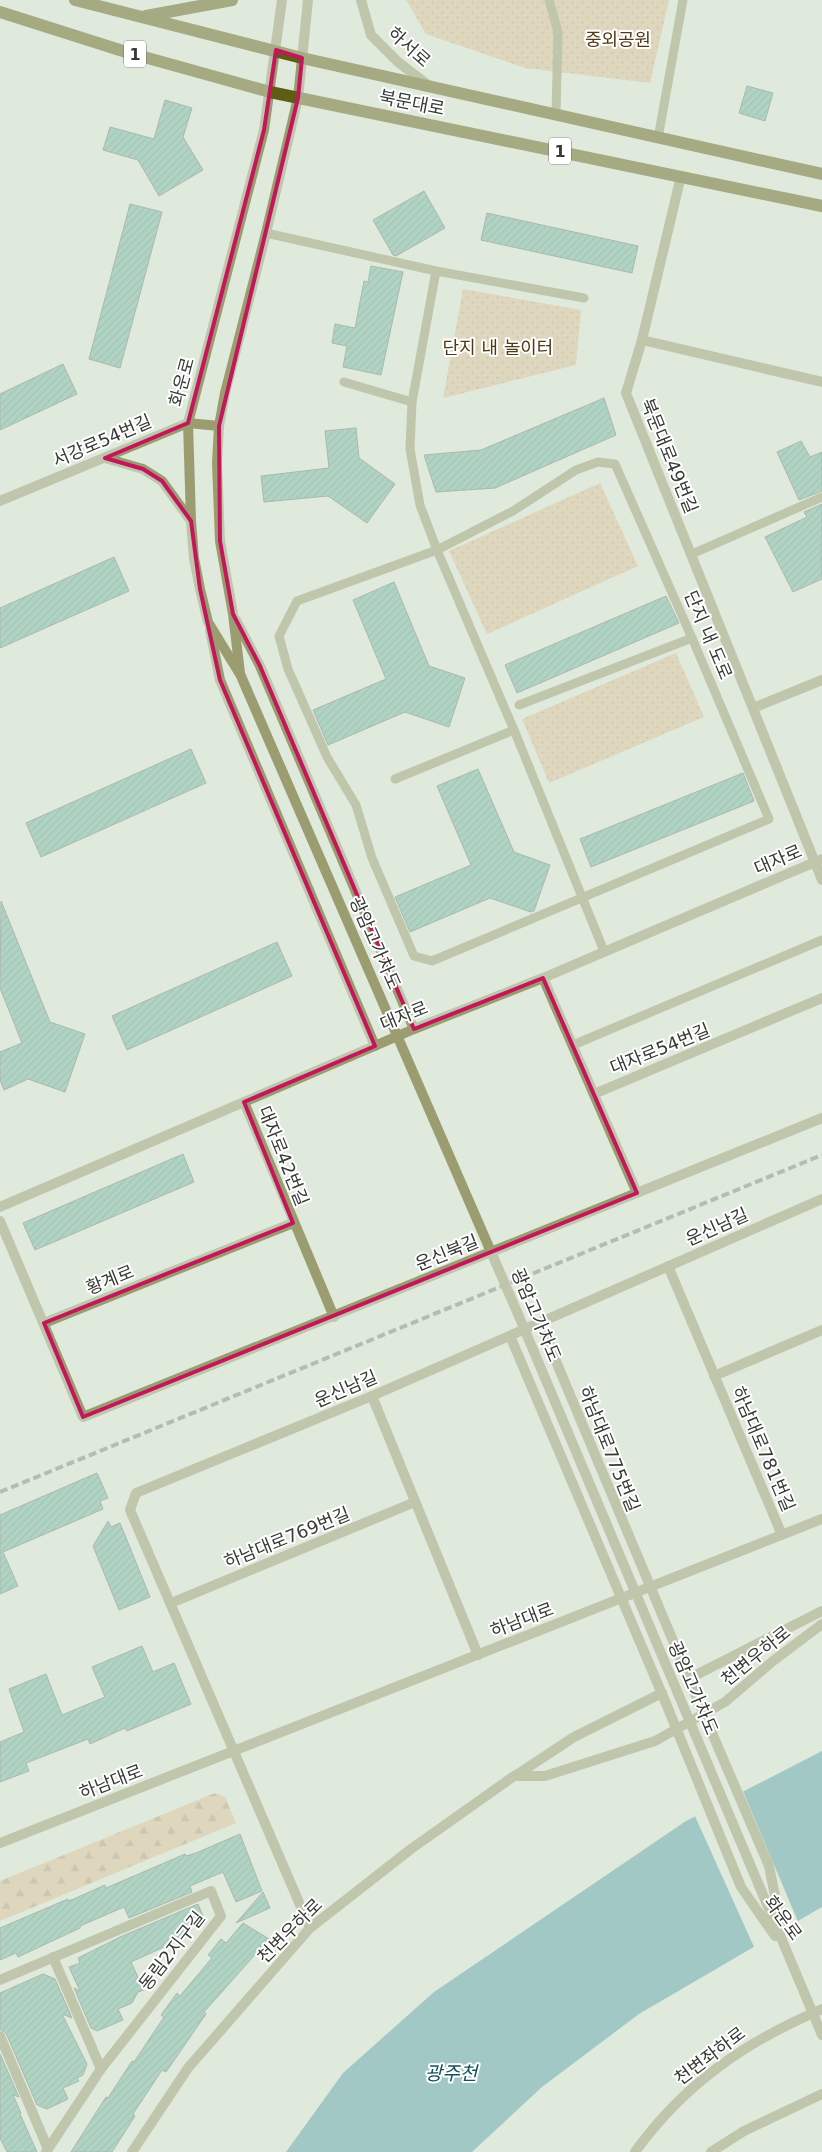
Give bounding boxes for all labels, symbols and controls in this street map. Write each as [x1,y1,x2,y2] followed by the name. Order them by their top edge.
[384,22,435,71] street label: 하서로
[585,29,651,50] park label: 중외공원
[124,41,146,68] road number: 1
[378,86,447,119] street label: 북문대로
[549,138,571,164] road number: 1
[443,337,553,358] park label: 단지 내 놀이터
[165,355,198,409] street label: 화운로
[637,395,702,516] street label: 북문대로49번길
[49,410,155,471] street label: 서강로54번길
[680,587,737,682] street label: 단지 내 도로
[751,840,805,879] street label: 대자로
[346,893,405,992] street label: 광암고가차도
[377,996,431,1035] street label: 대자로
[607,1019,713,1078] street label: 대자로54번길
[254,1103,313,1209] street label: 대자로42번길
[682,1203,751,1250] street label: 운신남길
[412,1230,481,1275] street label: 운신북길
[83,1260,137,1299] street label: 황계로
[507,1265,566,1365] street label: 광암고가차도
[311,1366,380,1411] street label: 운신남길
[575,1383,644,1515] street label: 하남대로775번길
[728,1383,799,1514] street label: 하남대로781번길
[221,1503,353,1572] street label: 하남대로769번길
[487,1598,557,1641] street label: 하남대로
[717,1621,794,1690] street label: 천변우하로
[664,1638,723,1738] street label: 광암고가차도
[76,1760,146,1803] street label: 하남대로
[760,1891,807,1944] street label: 화운로
[253,1894,326,1967] street label: 천변우하로
[134,1907,209,1994] street label: 동림2지구길
[670,2022,749,2089] street label: 천변좌하로
[425,2062,479,2084] water label: 광주천

